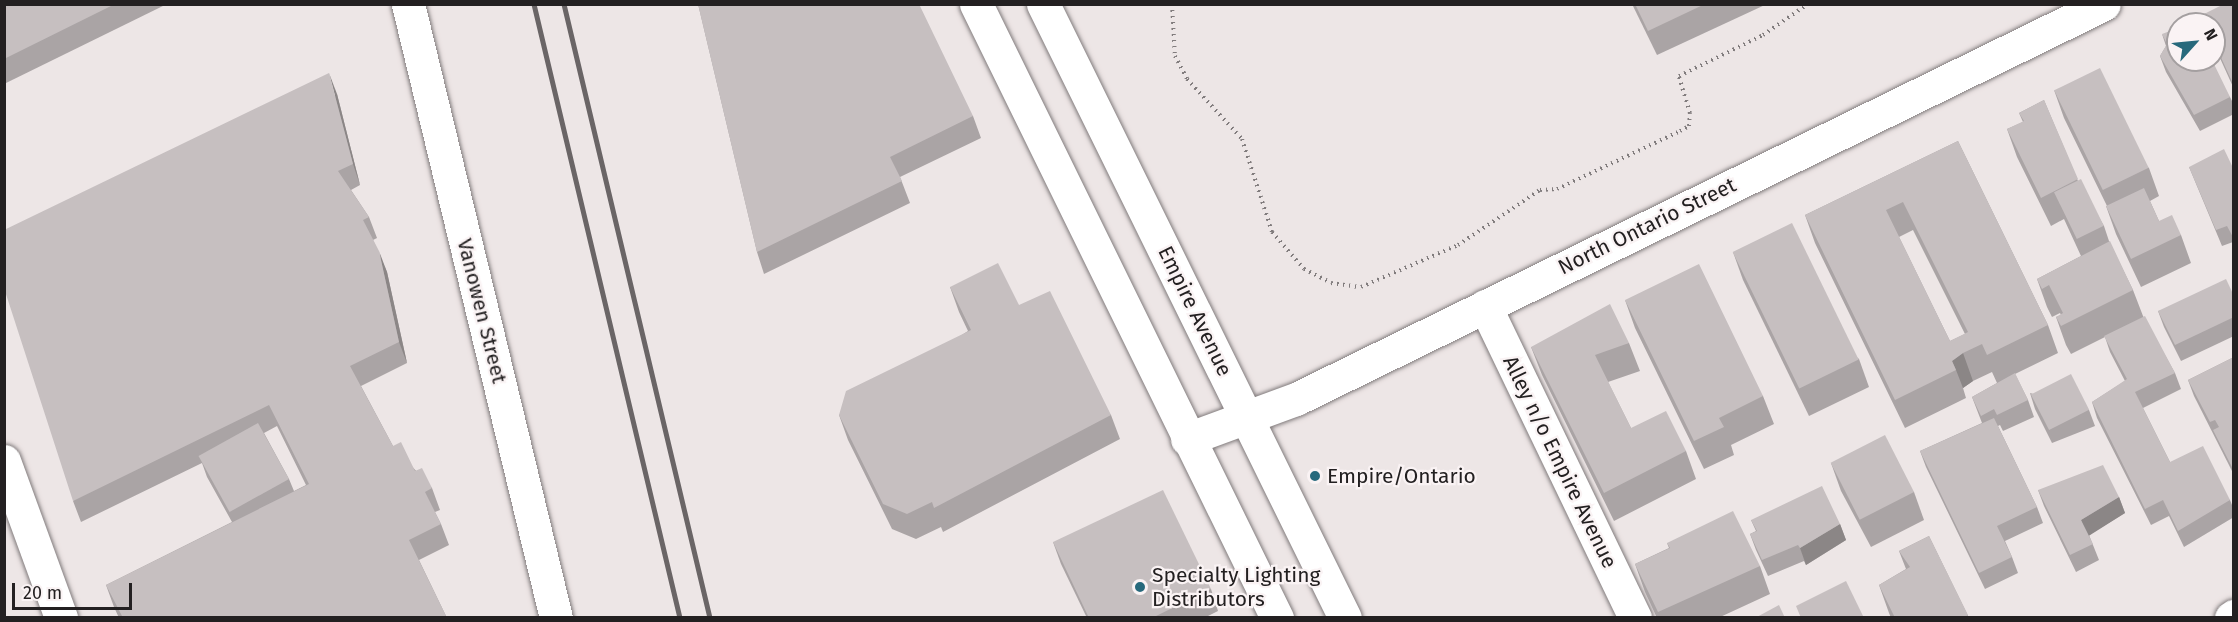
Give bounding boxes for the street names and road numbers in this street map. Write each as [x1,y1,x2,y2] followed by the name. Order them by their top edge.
[1554,172,1740,280] street label: North Ontario Street
[452,236,512,386] street label: Vanowen Street
[1153,242,1237,380] street label: Empire Avenue
[1498,352,1622,572] street label: Alley n/o Empire Avenue

